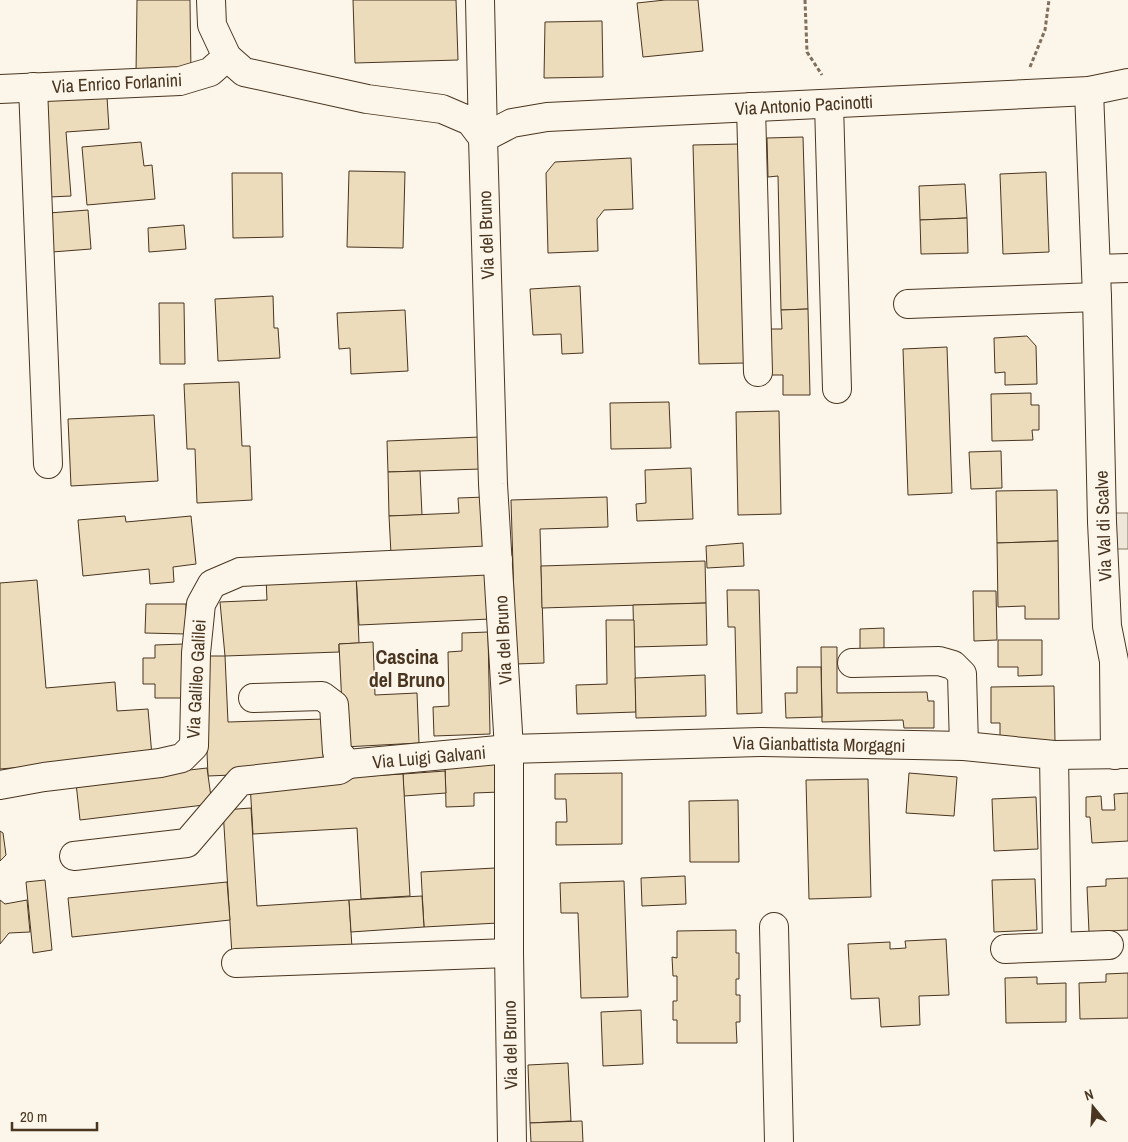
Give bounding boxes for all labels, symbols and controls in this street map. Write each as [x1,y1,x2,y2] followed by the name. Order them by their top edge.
[51,67,183,99] street label: Via Enrico Forlanini
[734,89,874,121] street label: Via Antonio Pacinotti
[472,190,500,280] street label: Via del Bruno
[1089,470,1117,582] street label: Via Val di Scalve
[488,595,518,685] street label: Via del Bruno
[180,619,212,739] street label: Via Galileo Galilei
[369,643,445,693] district label: Cascina del Bruno
[732,730,906,758] street label: Via Gianbattista Morgagni
[371,740,487,774] street label: Via Luigi Galvani
[497,1000,523,1090] street label: Via del Bruno
[1068,1082,1118,1132] north arrow
[1082,1085,1096,1104] text: N
[12,1100,98,1132] scale bar
[20,1106,47,1127] text: 20 m

